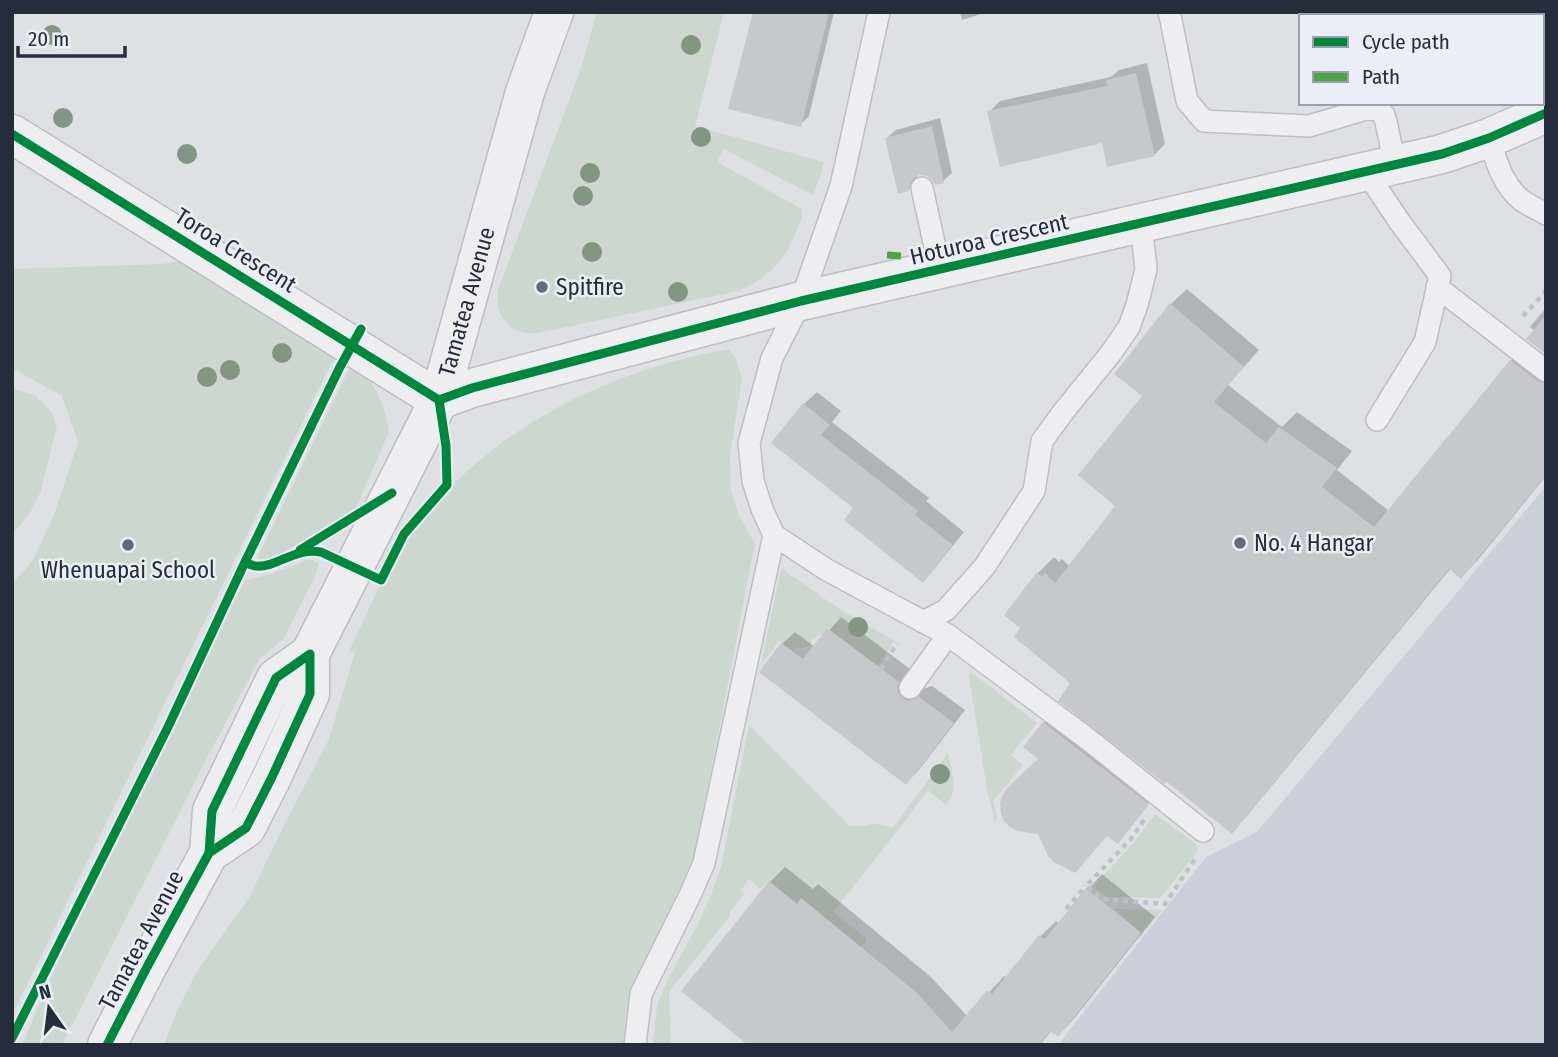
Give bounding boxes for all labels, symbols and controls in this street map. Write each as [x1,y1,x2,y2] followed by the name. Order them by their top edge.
[18,14,124,58] scale bar
[1299,14,1544,105] legend
[28,26,69,52] text: 20 m
[1362,29,1450,55] text: Cycle path
[1362,64,1400,90] text: Path
[170,202,302,299] street label: Toroa Crescent
[907,207,1071,271] street label: Hoturoa Crescent
[432,224,501,380] street label: Tamatea Avenue
[556,273,624,301] place label: Spitfire
[534,279,550,295] marker: Spitfire
[1254,529,1374,557] place label: No. 4 Hangar
[1232,535,1248,551] marker: No. 4 Hangar
[120,537,136,553] marker: Whenuapai School
[41,556,215,584] place label: Whenuapai School
[93,866,189,1014] street label: Tamatea Avenue
[14,973,84,1043] north arrow
[37,979,53,1005] text: N

